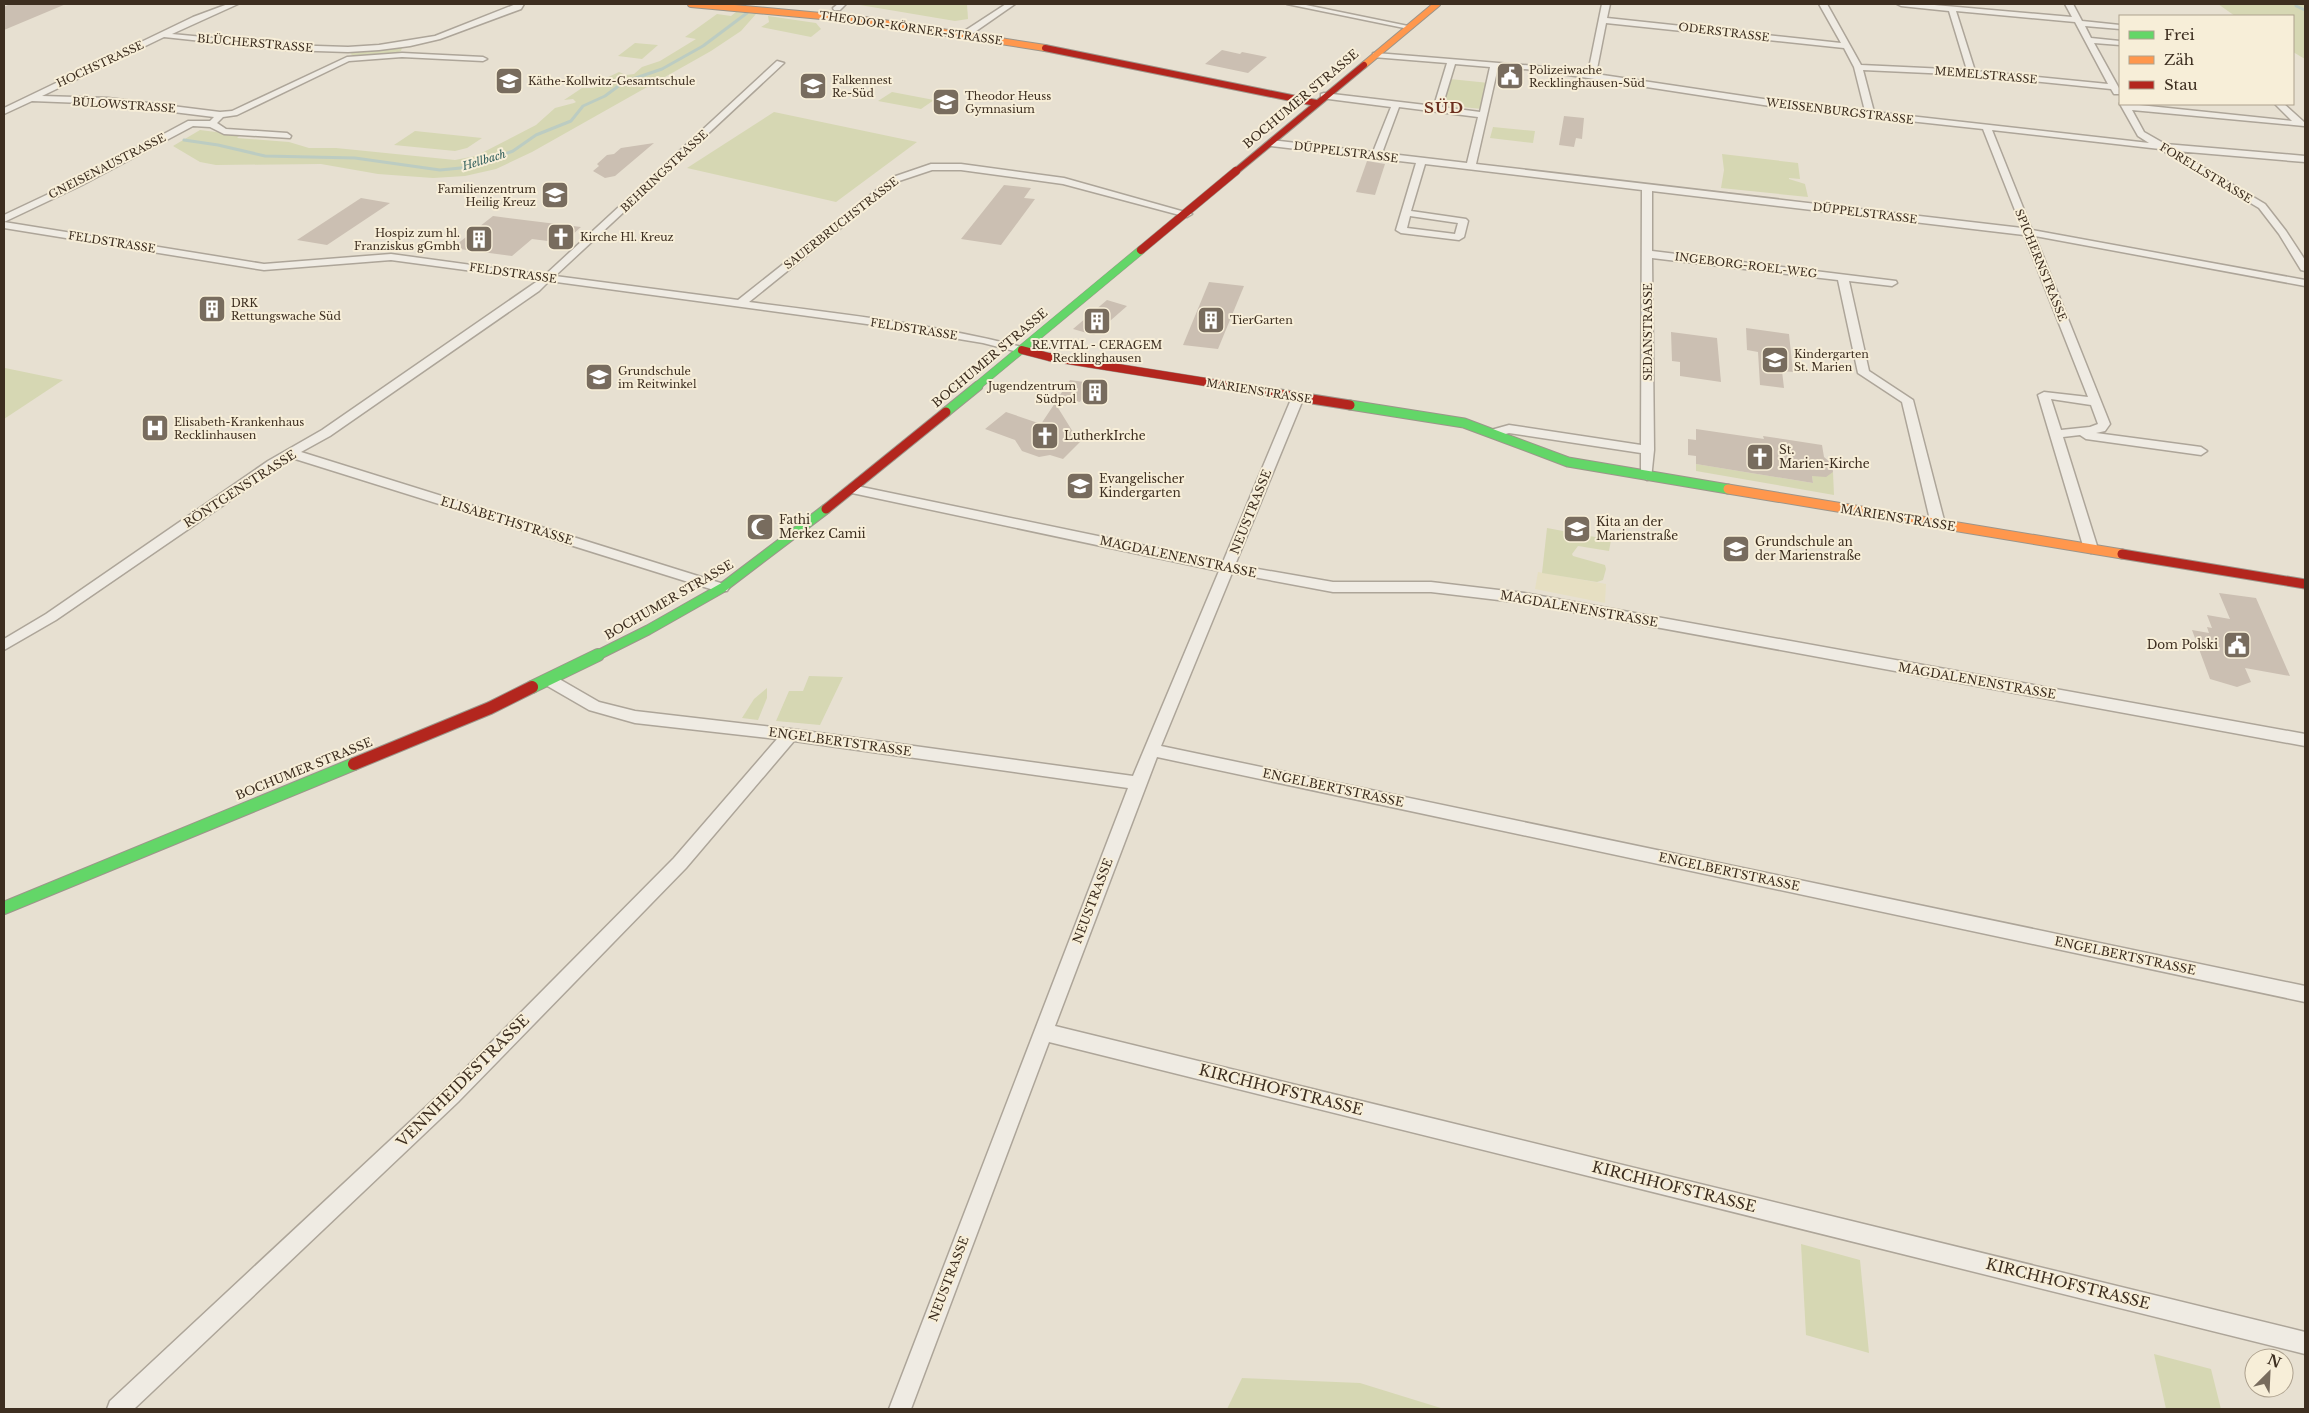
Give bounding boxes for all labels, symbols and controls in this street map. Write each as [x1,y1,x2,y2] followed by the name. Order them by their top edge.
[819,8,1003,48] street label: THEODOR-KÖRNER-STRASSE
[2119,15,2294,105] legend
[1678,19,1770,45] street label: ODERSTRASSE
[2164,25,2195,44] text: Frei
[196,31,314,55] street label: BLÜCHERSTRASSE
[54,38,146,90] street label: HOCHSTRASSE
[1240,46,1362,151] street label: BOCHUMER STRASSE
[2164,50,2194,69] text: Zäh
[1495,61,1525,91] public building icon: Polizeiwache Recklinghausen-Süd
[1529,63,1646,90] place label: Polizeiwache Recklinghausen-Süd
[1934,64,2038,86] street label: MEMELSTRASSE
[494,66,524,96] school or university icon: Käthe-Kollwitz-Gesamtschule
[798,71,828,101] school or university icon: Falkennest Re-Süd
[832,73,893,100] place label: Falkennest Re-Süd
[528,74,695,88] place label: Käthe-Kollwitz-Gesamtschule
[2164,75,2198,94] text: Stau
[931,87,961,117] school or university icon: Theodor Heuss Gymnasium
[965,89,1051,116] place label: Theodor Heuss Gymnasium
[72,94,176,116] street label: BÜLOWSTRASSE
[1764,95,1915,127] street label: WEISSENBURGSTRASSE
[1424,98,1464,117] district label: SÜD
[617,127,711,215] street label: BEHRINGSTRASSE
[46,130,168,202] street label: GNEISENAUSTRASSE
[1293,139,1399,165] street label: DÜPPELSTRASSE
[2157,140,2255,206] street label: FORELLSTRASSE
[460,147,507,174] water label: Hellbach
[781,174,901,272] street label: SAUERBRUCHSTRASSE
[540,180,570,210] school or university icon: Familienzentrum Heilig Kreuz
[438,182,536,209] place label: Familienzentrum Heilig Kreuz
[1812,200,1918,226] street label: DÜPPELSTRASSE
[2012,207,2070,323] street label: SPICHERNSTRASSE
[546,222,576,252] church icon: Kirche Hl. Kreuz
[464,224,494,254] building icon: Hospiz zum hl. Franziskus gGmbh
[354,226,460,253] place label: Hospiz zum hl. Franziskus gGmbh
[67,228,157,256] street label: FELDSTRASSE
[580,230,674,244] place label: Kirche Hl. Kreuz
[1674,249,1819,281] street label: INGEBORG-ROEL-WEG
[468,260,558,286] street label: FELDSTRASSE
[1641,283,1655,381] street label: SEDANSTRASSE
[197,294,227,324] building icon: DRK Rettungswache Süd
[231,296,341,323] place label: DRK Rettungswache Süd
[929,305,1051,410] street label: BOCHUMER STRASSE
[1196,305,1226,335] building icon: TierGarten
[1082,306,1112,336] building icon: RE.VITAL - CERAGEM Recklinghausen
[1230,313,1293,327] place label: TierGarten
[869,315,959,343] street label: FELDSTRASSE
[1032,338,1162,365] place label: RE.VITAL - CERAGEM Recklinghausen
[1760,345,1790,375] school or university icon: Kindergarten St. Marien
[1794,347,1869,374] place label: Kindergarten St. Marien
[584,362,614,392] school or university icon: Grundschule im Reitwinkel
[618,364,697,391] place label: Grundschule im Reitwinkel
[1205,376,1313,406] street label: MARIENSTRASSE
[1080,377,1110,407] building icon: Jugendzentrum Südpol
[986,379,1076,406] place label: Jugendzentrum Südpol
[140,413,170,443] hospital icon: Elisabeth-Krankenhaus Recklinhausen
[174,415,304,442] place label: Elisabeth-Krankenhaus Recklinhausen
[1030,421,1060,451] church icon: LutherkIrche
[1064,428,1146,443] place label: LutherkIrche
[1745,442,1775,472] church icon: St. Marien-Kirche
[1779,442,1870,471] place label: St. Marien-Kirche
[180,446,299,531] street label: RÖNTGENSTRASSE
[1227,467,1274,556] street label: NEUSTRASSE
[1065,471,1095,501] school or university icon: Evangelischer Kindergarten
[1099,471,1185,500] place label: Evangelischer Kindergarten
[439,493,576,548] street label: ELISABETHSTRASSE
[1839,501,1957,534] street label: MARIENSTRASSE
[745,512,775,542] mosque icon: Fathi Merkez Camii
[779,512,866,541] place label: Fathi Merkez Camii
[1562,514,1592,544] school or university icon: Kita an der Marienstraße
[1596,514,1678,543] place label: Kita an der Marienstraße
[1098,533,1258,581] street label: MAGDALENENSTRASSE
[1721,534,1751,564] school or university icon: Grundschule an der Marienstraße
[1755,534,1861,563] place label: Grundschule an der Marienstraße
[602,556,736,643] street label: BOCHUMER STRASSE
[1499,587,1659,630] street label: MAGDALENENSTRASSE
[2222,630,2252,660] public building icon: Dom Polski
[2147,637,2218,652] place label: Dom Polski
[1897,659,2057,702] street label: MAGDALENENSTRASSE
[768,724,913,759] street label: ENGELBERTSTRASSE
[233,734,375,803] street label: BOCHUMER STRASSE
[1261,765,1405,810] street label: ENGELBERTSTRASSE
[1657,849,1801,894] street label: ENGELBERTSTRASSE
[1069,856,1116,946] street label: NEUSTRASSE
[2053,933,2197,978] street label: ENGELBERTSTRASSE
[392,1010,533,1152] street label: VENNHEIDESTRASSE
[1197,1060,1365,1119] street label: KIRCHHOFSTRASSE
[1590,1157,1758,1216] street label: KIRCHHOFSTRASSE
[925,1234,972,1324] street label: NEUSTRASSE
[1984,1254,2152,1313] street label: KIRCHHOFSTRASSE
[2244,1348,2294,1398] north arrow
[2265,1350,2284,1372] text: N

